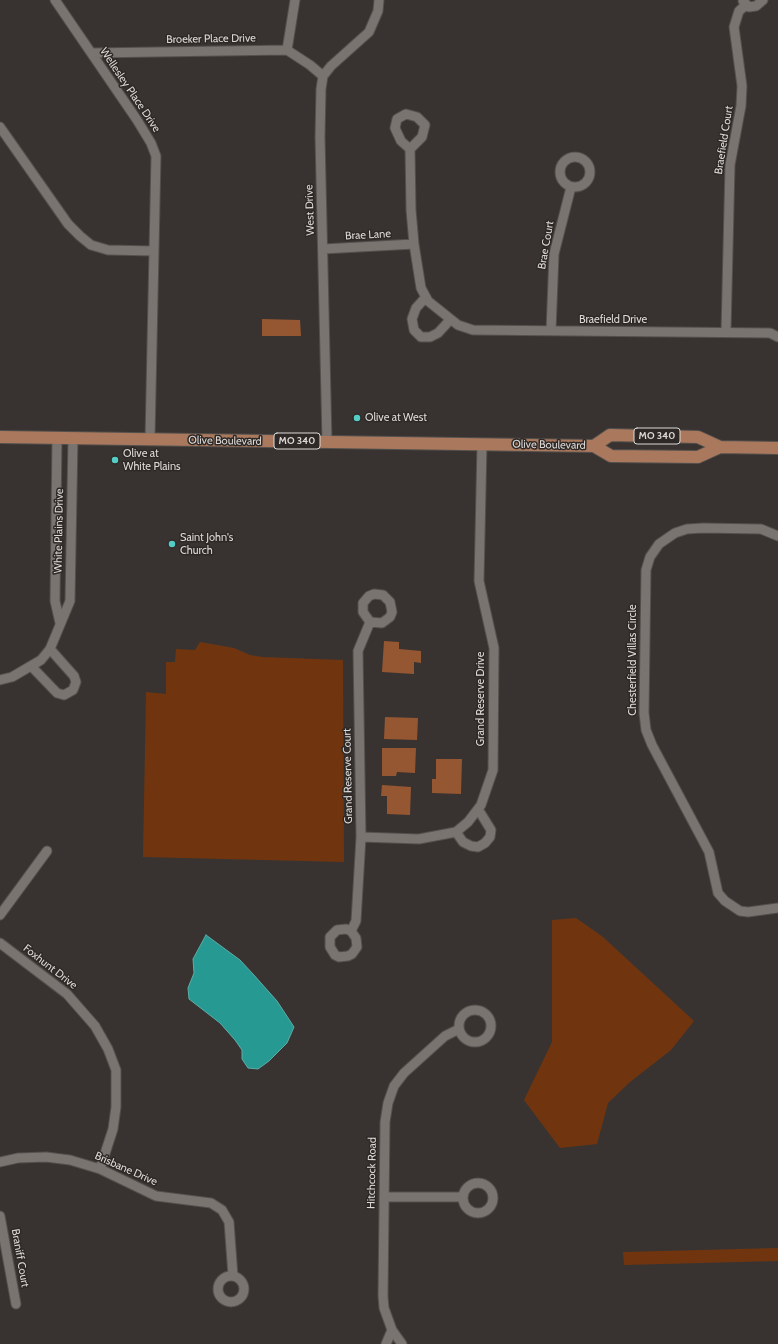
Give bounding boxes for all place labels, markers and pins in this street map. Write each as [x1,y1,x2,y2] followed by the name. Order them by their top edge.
[365,411,427,425] place label: Olive at West
[352,413,362,423] marker: Olive at West
[123,447,181,473] place label: Olive at White Plains
[110,455,120,465] marker: Olive at White Plains
[180,531,233,557] place label: Saint John's Church
[167,539,177,549] marker: Saint John's Church

